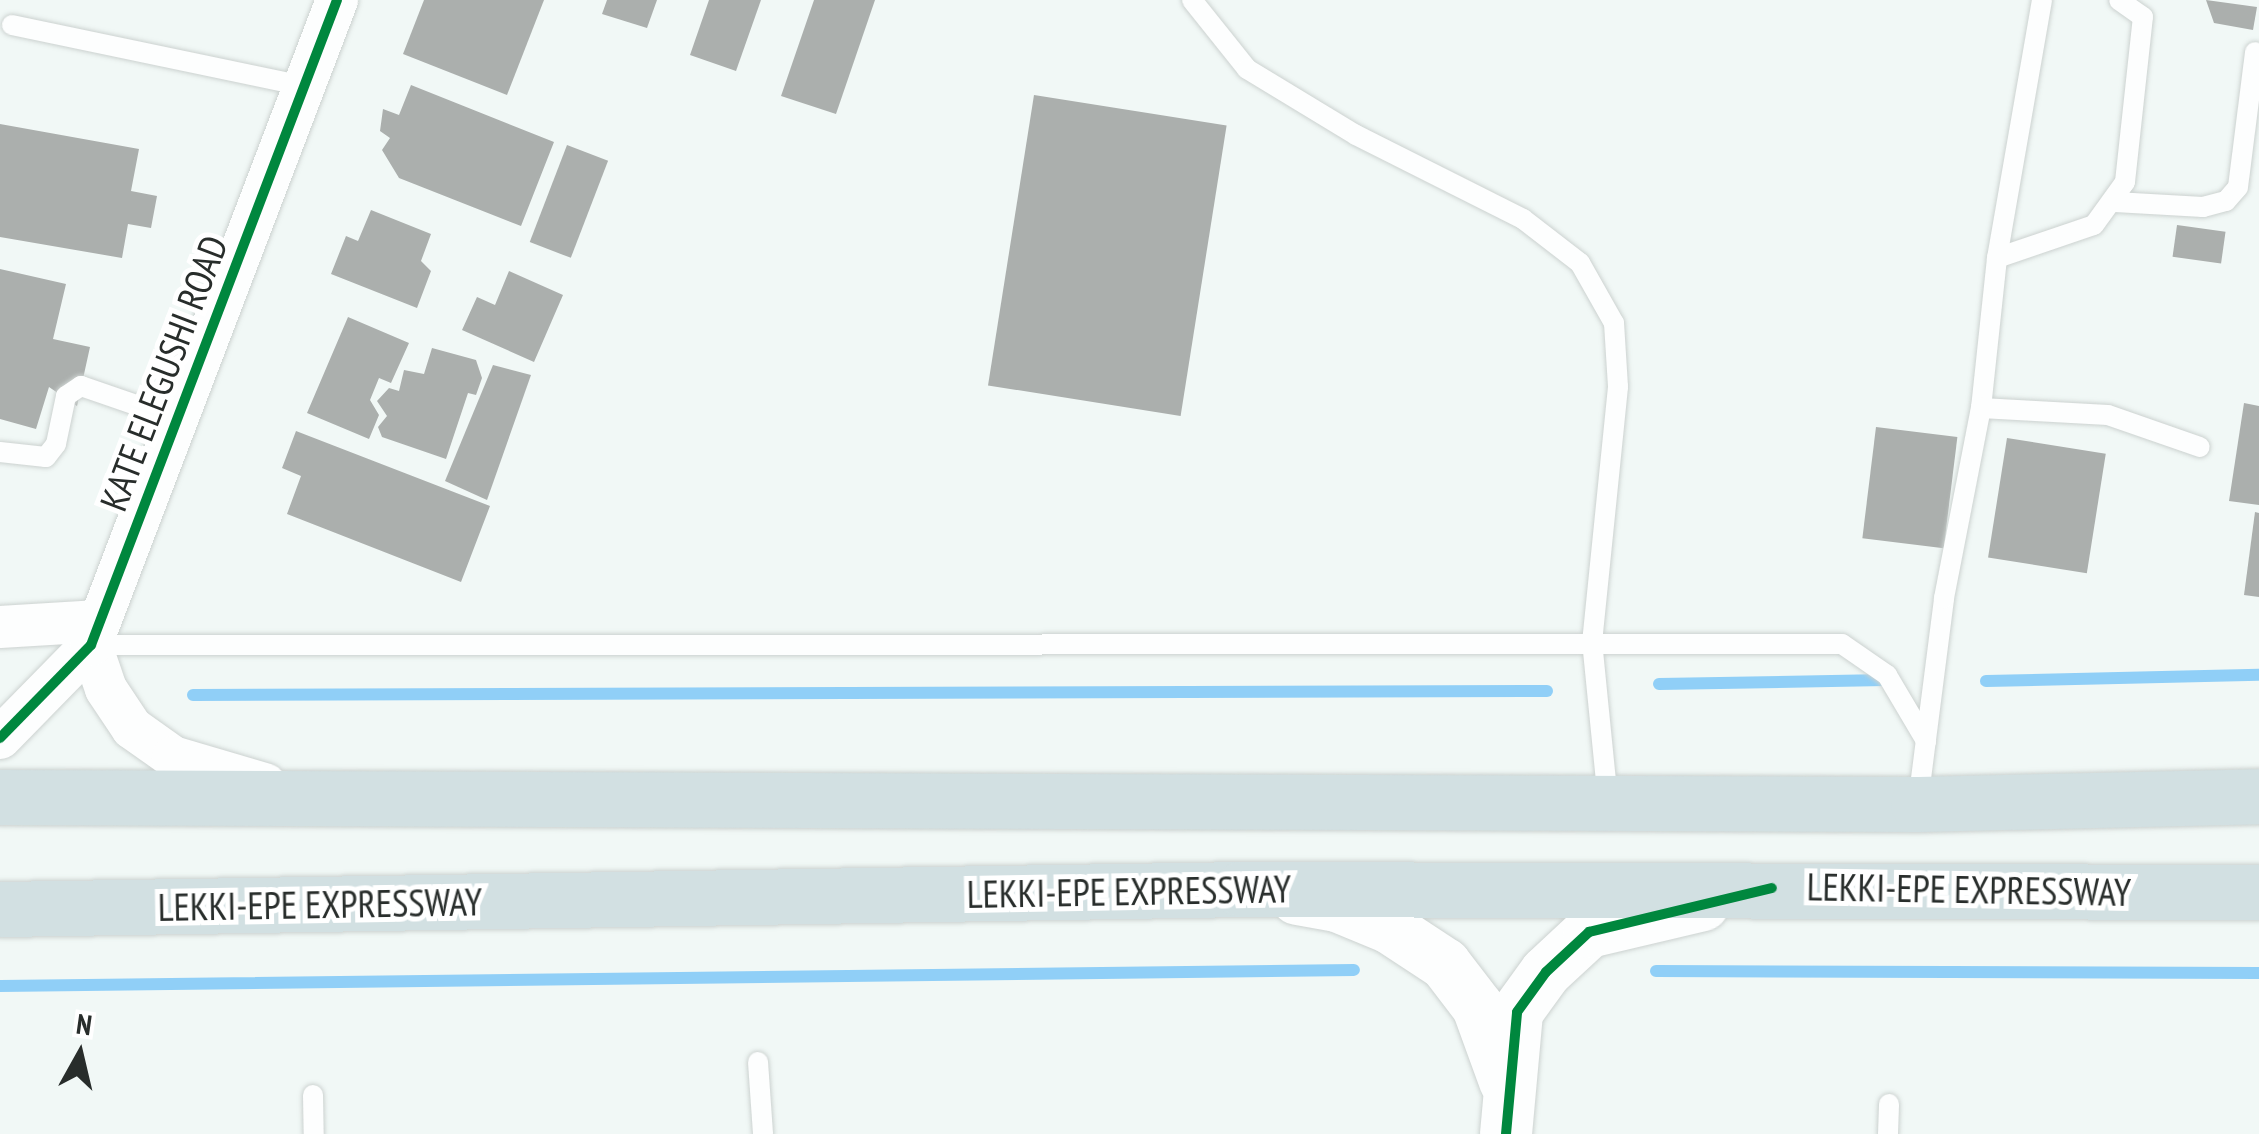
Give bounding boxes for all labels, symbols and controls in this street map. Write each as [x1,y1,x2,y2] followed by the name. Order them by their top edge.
[90,229,236,517] street label: KATE ELEGUSHI ROAD
[1806,863,2132,915] street label: LEKKI-EPE EXPRESSWAY
[966,865,1292,917] street label: LEKKI-EPE EXPRESSWAY
[157,878,483,930] street label: LEKKI-EPE EXPRESSWAY
[30,1004,130,1104] north arrow
[74,1004,94,1043] text: N

